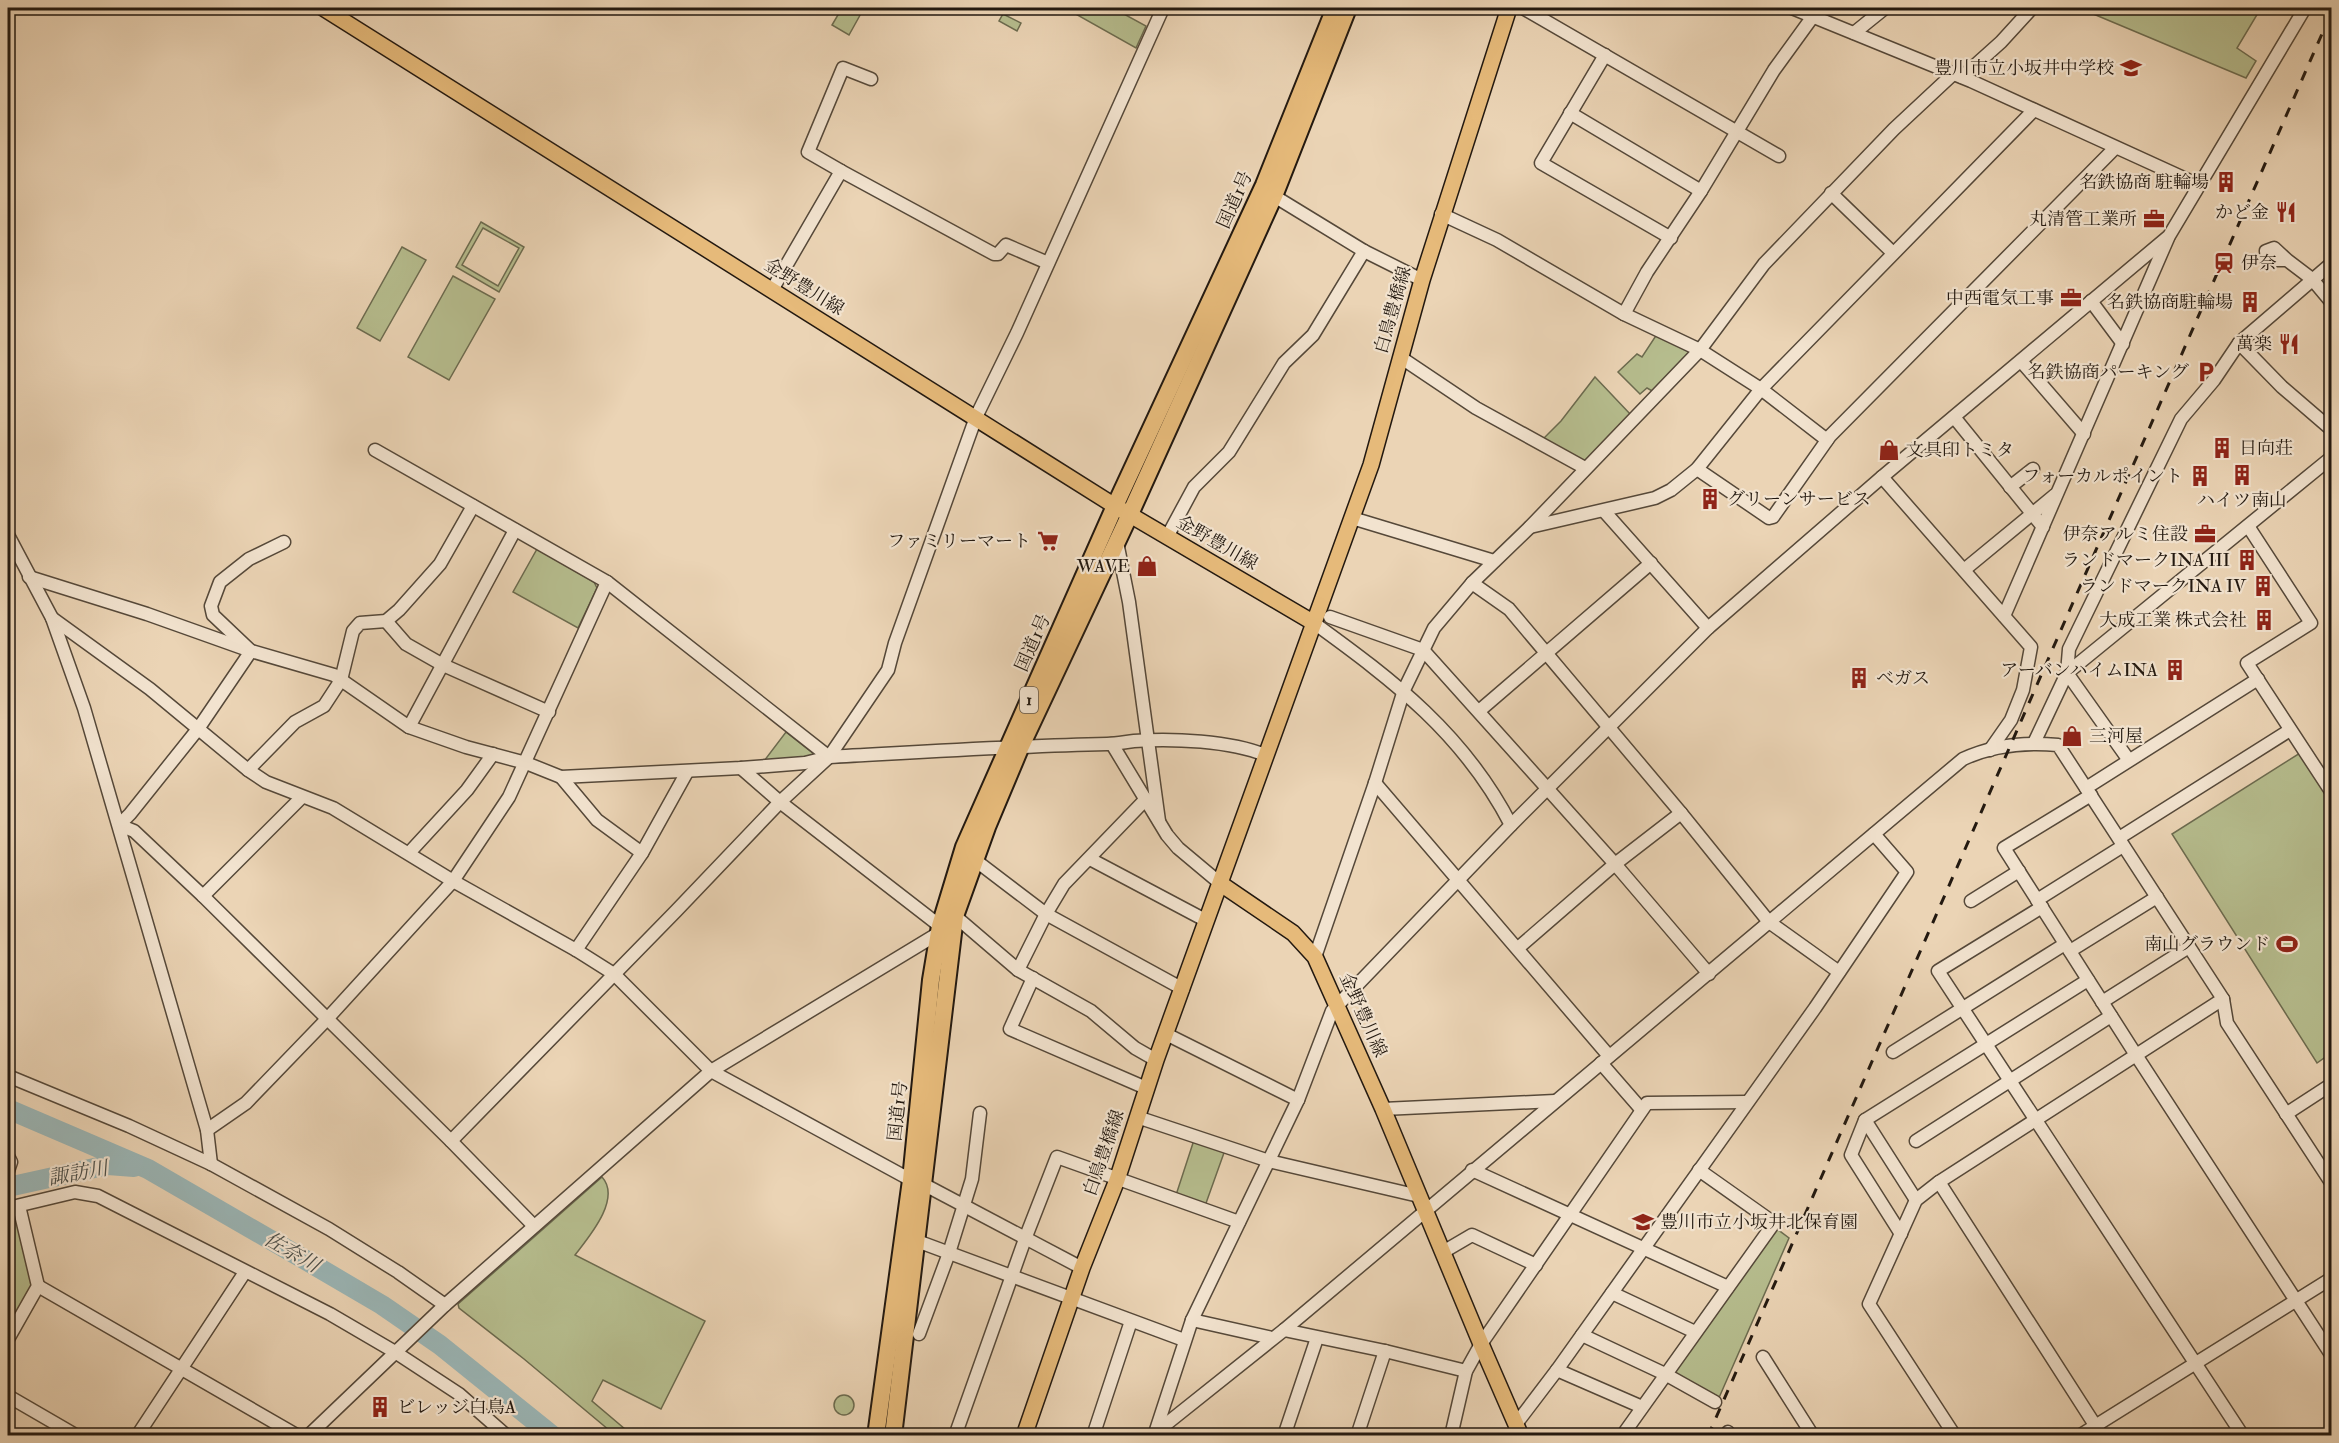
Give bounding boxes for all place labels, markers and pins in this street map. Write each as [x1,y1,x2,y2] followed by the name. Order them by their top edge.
[2119,56,2143,80] school or university icon: 豊川市立小坂井中学校
[1934,57,2114,80] place label: 豊川市立小坂井中学校
[2214,170,2238,194] building icon: 名鉄協商 駐輪場
[2079,171,2209,194] place label: 名鉄協商 駐輪場
[2274,200,2298,224] restaurant icon: かど金
[2215,201,2269,224] place label: かど金
[2142,207,2166,231] office icon: 丸清管工業所
[2029,208,2137,231] place label: 丸清管工業所
[2212,251,2236,275] station icon: 伊奈
[2241,252,2277,275] place label: 伊奈
[2059,286,2083,310] office icon: 中西電気工事
[1946,287,2054,310] place label: 中西電気工事
[2238,290,2262,314] building icon: 名鉄協商駐輪場
[2107,291,2233,314] place label: 名鉄協商駐輪場
[2277,332,2301,356] restaurant icon: 萬楽
[2236,333,2272,356] place label: 萬楽
[2194,360,2218,384] parking icon: 名鉄協商パーキング
[2028,361,2189,384] place label: 名鉄協商パーキング
[2210,436,2234,460] building icon: 日向荘
[2239,437,2293,460] place label: 日向荘
[1877,438,1901,462] shop icon: 文具印トミタ
[1906,439,2014,462] place label: 文具印トミタ
[2230,463,2254,487] building icon: ハイツ南山
[2188,464,2212,488] building icon: フォーカルポイント
[2022,465,2183,488] place label: フォーカルポイント
[1698,487,1722,511] building icon: グリーンサービス
[1727,488,1871,511] place label: グリーンサービス
[2197,489,2287,512] place label: ハイツ南山
[2193,522,2217,546] office icon: 伊奈アルミ住設
[2063,523,2188,546] place label: 伊奈アルミ住設
[1036,529,1060,553] supermarket icon: ファミリーマート
[887,530,1031,553] place label: ファミリーマート
[2235,548,2259,572] building icon: ランドマークINA III
[2062,549,2230,572] place label: ランドマークINA III
[1135,554,1159,578] shop icon: WAVE
[1076,555,1130,578] place label: WAVE
[2251,574,2275,598] building icon: ランドマークINA IV
[2080,575,2247,598] place label: ランドマークINA IV
[2252,608,2276,632] building icon: 大成工業 株式会社
[2099,609,2247,632] place label: 大成工業 株式会社
[2163,658,2187,682] building icon: アーバンハイムINA
[2000,659,2159,682] place label: アーバンハイムINA
[1847,666,1871,690] building icon: ベガス
[1876,667,1930,690] place label: ベガス
[2060,724,2084,748] shop icon: 三河屋
[2089,725,2143,748] place label: 三河屋
[2275,932,2299,956] sports icon: 南山グラウンド
[2144,933,2270,956] place label: 南山グラウンド
[1631,1210,1655,1234] school or university icon: 豊川市立小坂井北保育園
[1660,1211,1858,1234] place label: 豊川市立小坂井北保育園
[368,1395,392,1419] building icon: ビレッジ白鳥A
[397,1396,517,1419] place label: ビレッジ白鳥A

